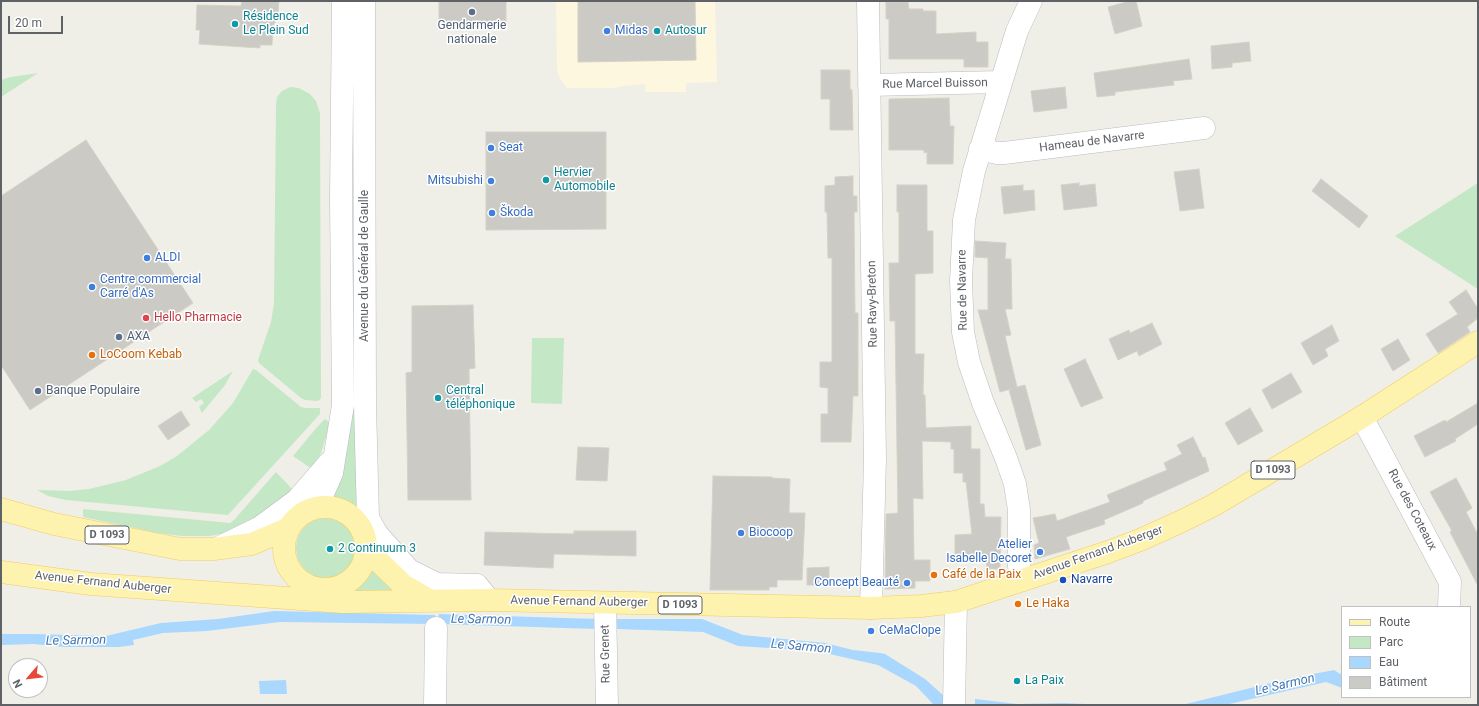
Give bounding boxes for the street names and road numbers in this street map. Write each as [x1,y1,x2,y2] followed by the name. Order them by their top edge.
[882,76,988,92] street label: Rue Marcel Buisson
[1039,128,1145,156] street label: Hameau de Navarre
[358,190,372,342] street label: Avenue du Général de Gaulle
[955,249,971,331] street label: Rue de Navarre
[865,260,881,348] street label: Rue Ravy-Breton
[1251,461,1295,479] road number: D 1093
[1385,467,1439,553] street label: Rue des Coteaux
[1031,523,1165,583] street label: Avenue Fernand Auberger
[85,526,129,544] road number: D 1093
[34,569,172,597] street label: Avenue Fernand Auberger
[510,594,648,610] street label: Avenue Fernand Auberger
[658,596,702,614] road number: D 1093
[598,624,614,684] street label: Rue Grenet

